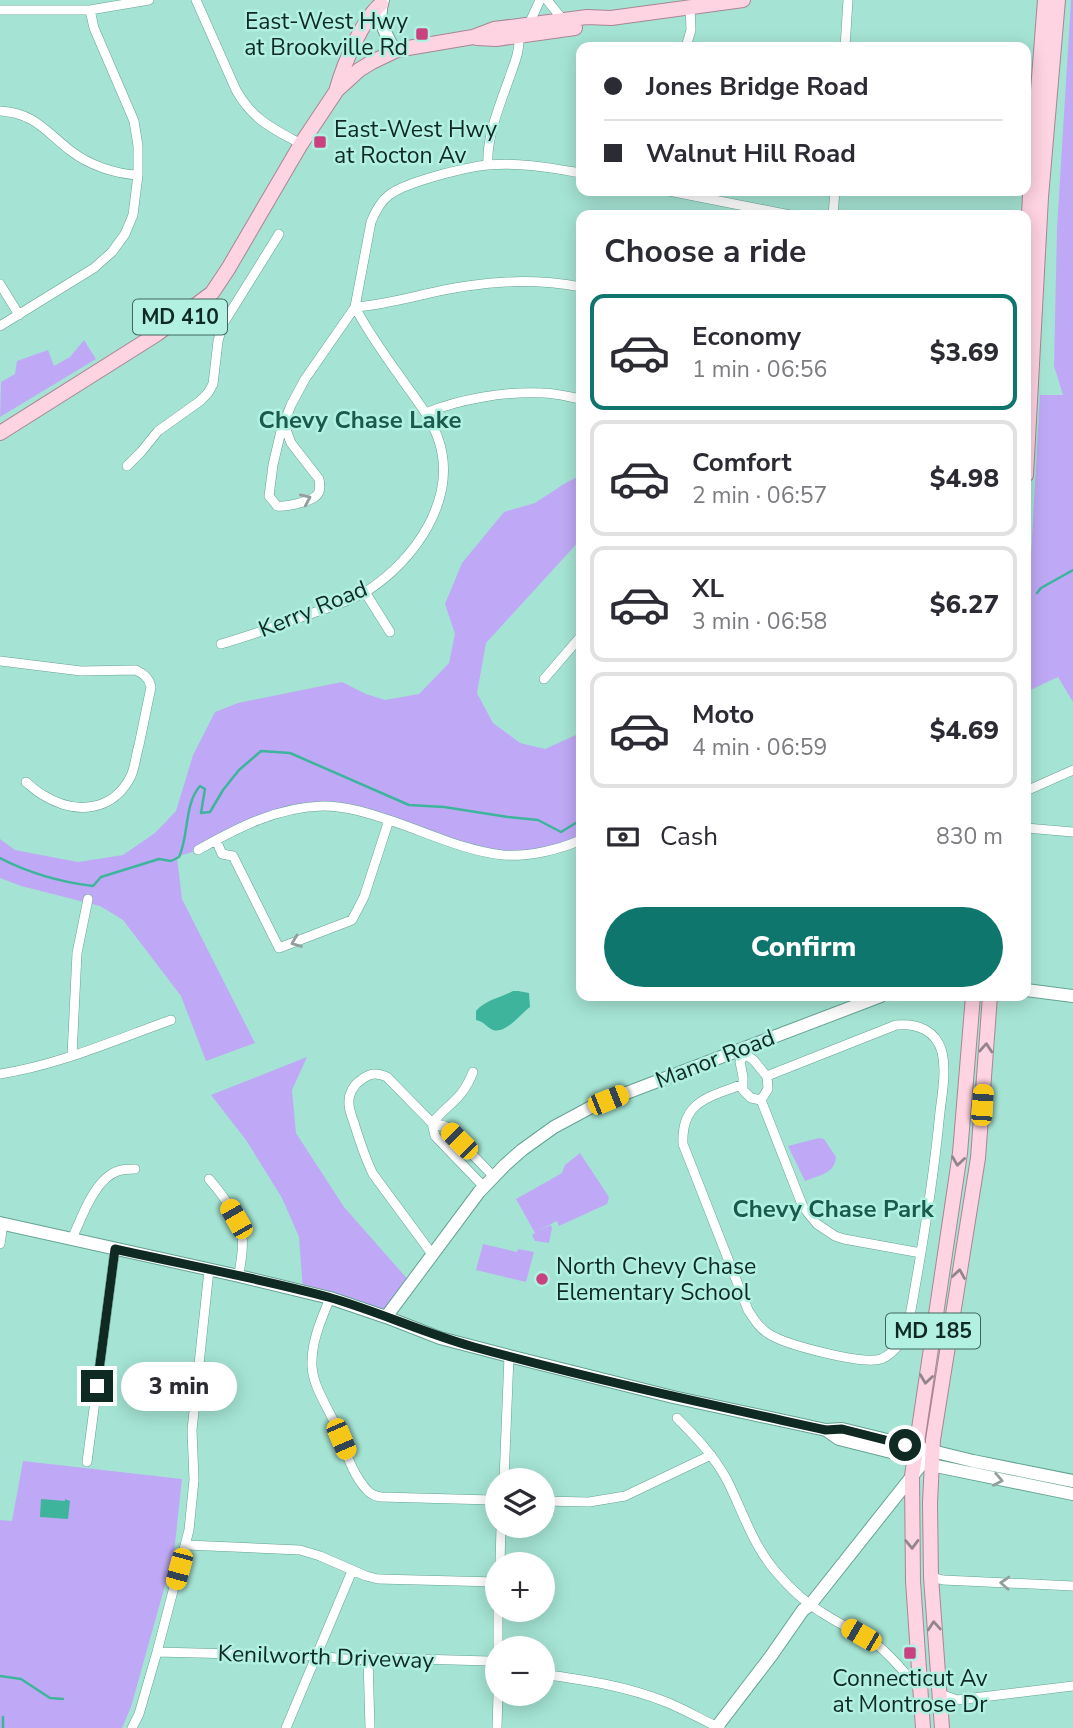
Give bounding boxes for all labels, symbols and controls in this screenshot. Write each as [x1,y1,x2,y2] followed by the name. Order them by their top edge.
[244,6,408,63] place label: East-West Hwy at Brookville Rd
[414,26,430,42] marker: East-West Hwy at Brookville Rd
[646,69,869,104] text: Jones Bridge Road
[334,114,497,171] place label: East-West Hwy at Rocton Av
[312,134,328,150] marker: East-West Hwy at Rocton Av
[646,136,856,171] text: Walnut Hill Road
[604,230,806,273] text: Choose a ride
[133,300,227,334] road number: MD 410
[692,319,801,354] text: Economy
[608,321,671,384] icon: car
[930,335,999,370] text: $3.69
[692,354,827,385] text: 1 min · 06:56
[259,404,461,436] district label: Chevy Chase Lake
[692,445,792,480] text: Comfort
[608,447,671,510] icon: car
[930,461,999,496] text: $4.98
[692,480,827,511] text: 2 min · 06:57
[299,493,311,507] one-way arrow
[692,571,724,606] text: XL
[254,573,372,645] street label: Kerry Road
[608,573,671,636] icon: car
[930,587,999,622] text: $6.27
[692,606,827,637] text: 3 min · 06:58
[692,697,754,732] text: Moto
[608,699,671,762] icon: car
[930,713,999,748] text: $4.69
[692,732,827,763] text: 4 min · 06:59
[604,818,642,856] icon: cash
[660,819,718,854] text: Cash
[936,821,1003,852] text: 830 m
[604,907,1003,987] button: Confirm
[290,933,302,947] one-way arrow
[651,1022,779,1096] street label: Manor Road
[978,1042,993,1053] one-way arrow
[585,1082,632,1118] car
[971,1083,994,1127] car
[437,1119,482,1163] car
[951,1155,966,1167] one-way arrow
[732,1193,935,1225] district label: Chevy Chase Park
[217,1196,256,1242] car
[556,1251,756,1308] place label: North Chevy Chase Elementary School
[951,1268,966,1280] one-way arrow
[534,1271,550,1287] marker: North Chevy Chase Elementary School
[886,1314,980,1348] road number: MD 185
[122,1362,237,1410] callout: 3 min
[81,1370,113,1402] route end
[149,1371,209,1402] text: 3 min
[919,1373,934,1385] one-way arrow
[324,1416,359,1462] car
[889,1429,921,1461] route start
[485,1468,555,1706] map controls
[485,1468,555,1538] button: layers
[992,1471,1004,1486] one-way arrow
[904,1539,920,1550] one-way arrow
[164,1546,195,1592] car
[485,1552,555,1622] button: +
[999,1575,1010,1590] one-way arrow
[838,1615,885,1655] car
[927,1620,942,1631] one-way arrow
[485,1636,555,1706] button: −
[217,1638,435,1676] street label: Kenilworth Driveway
[902,1645,918,1661] marker: Connecticut Av at Montrose Dr
[832,1663,988,1720] place label: Connecticut Av at Montrose Dr

